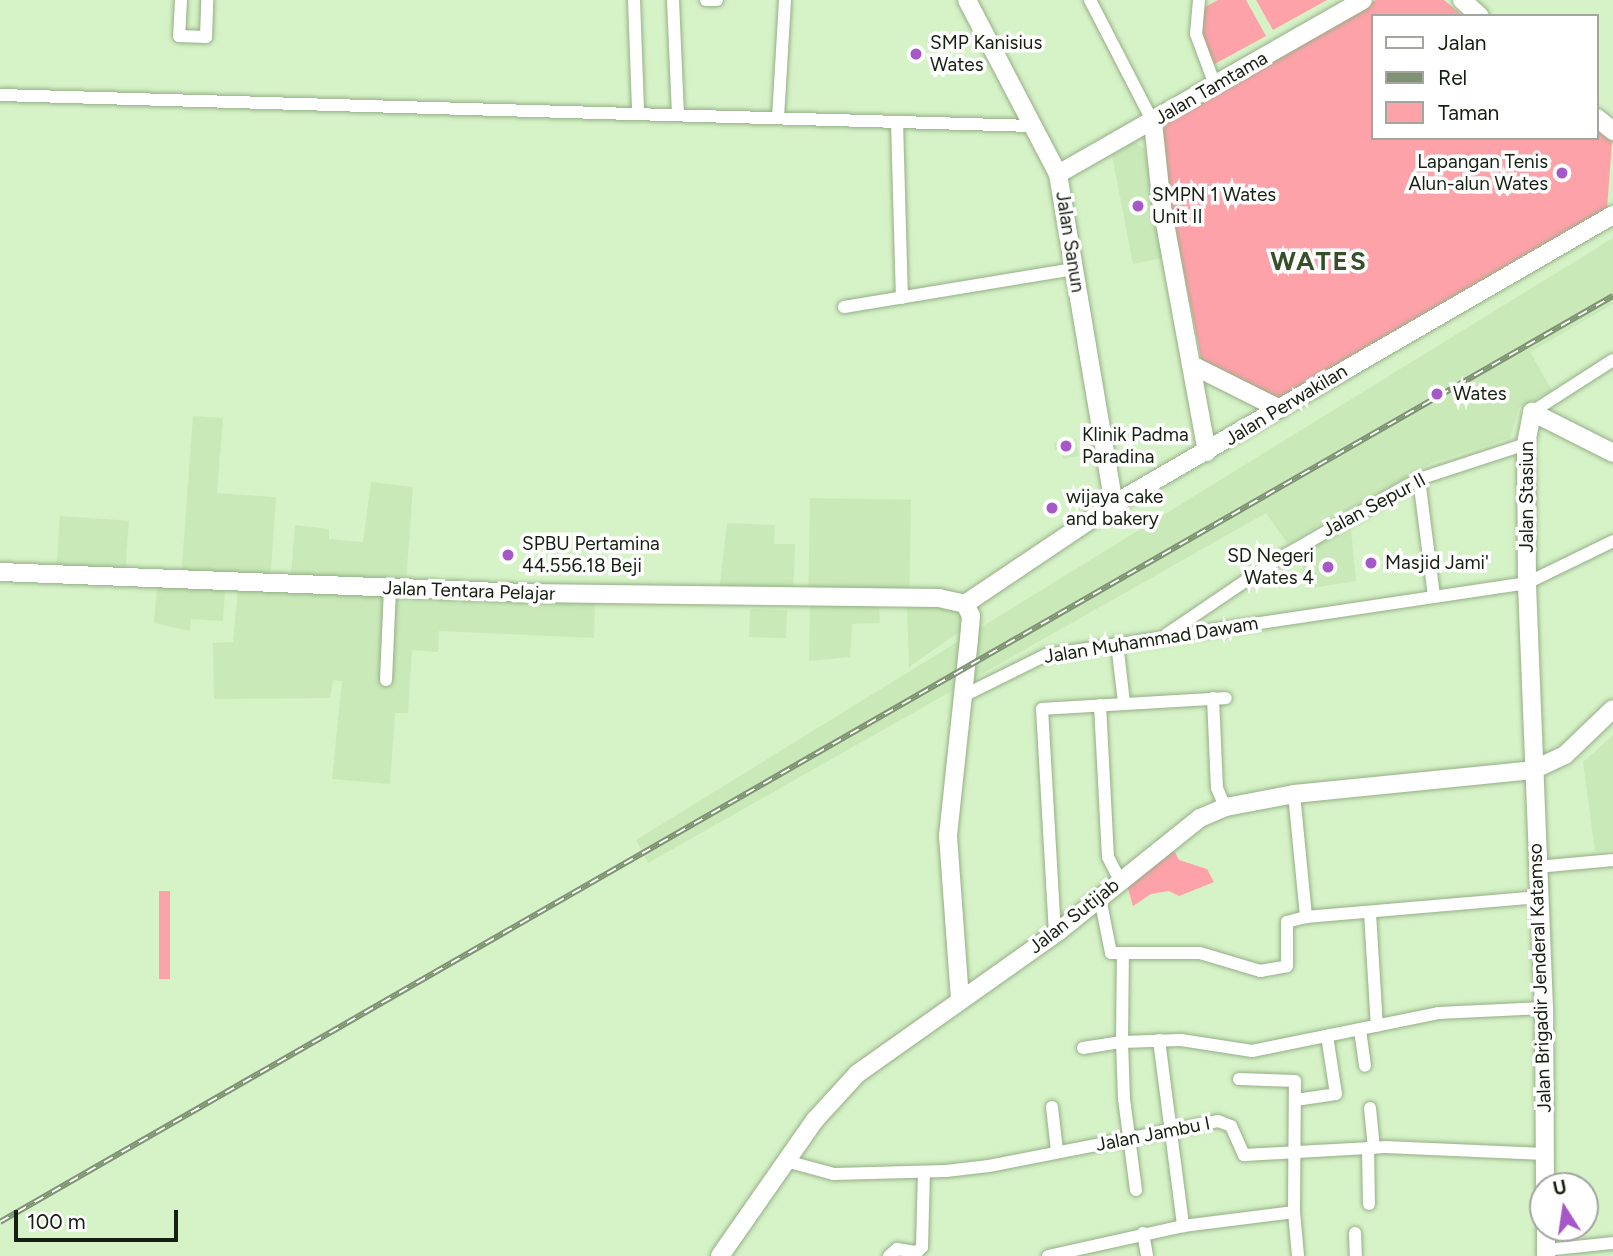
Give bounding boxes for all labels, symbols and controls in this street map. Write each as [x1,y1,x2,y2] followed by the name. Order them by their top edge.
[1372,14,1599,140] legend
[1438,30,1487,55] text: Jalan
[930,32,1042,76] place label: SMP Kanisius Wates
[908,46,924,62] marker: SMP Kanisius Wates
[1151,47,1271,129] street label: Jalan Tamtama
[1438,65,1467,90] text: Rel
[1438,100,1499,125] text: Taman
[1409,151,1548,195] place label: Lapangan Tenis Alun-alun Wates
[1554,165,1570,181] marker: Lapangan Tenis Alun-alun Wates
[1152,184,1276,228] place label: SMPN 1 Wates Unit II
[1051,190,1089,294] street label: Jalan Sanun
[1130,198,1146,214] marker: SMPN 1 Wates Unit II
[1271,246,1367,278] district label: WATES
[1221,360,1351,450] street label: Jalan Perwakilan
[1453,383,1507,405] place label: Wates
[1427,384,1447,404] marker: Wates
[1082,424,1189,468] place label: Klinik Padma Paradina
[1056,436,1076,456] marker: Klinik Padma Paradina
[1516,441,1538,553] street label: Jalan Stasiun
[1318,468,1430,542] street label: Jalan Sepur II
[1066,486,1163,530] place label: wijaya cake and bakery
[1044,500,1060,516] marker: wijaya cake and bakery
[522,533,660,577] place label: SPBU Pertamina 44.556.18 Beji
[1227,545,1314,589] place label: SD Negeri Wates 4
[500,547,516,563] marker: SPBU Pertamina 44.556.18 Beji
[1385,552,1489,574] place label: Masjid Jami'
[1363,555,1379,571] marker: Masjid Jami'
[1320,559,1336,575] marker: SD Negeri Wates 4
[382,577,556,605] street label: Jalan Tentara Pelajar
[1042,612,1260,668] street label: Jalan Muhammad Dawam
[1524,843,1556,1113] street label: Jalan Brigadir Jenderal Katamso
[1024,874,1124,958] street label: Jalan Sutijab
[1094,1112,1212,1156] street label: Jalan Jambu I
[1529,1172,1599,1242] north arrow
[1551,1175,1569,1201] text: U
[18,1196,182,1240] scale bar
[27,1209,86,1234] text: 100 m

